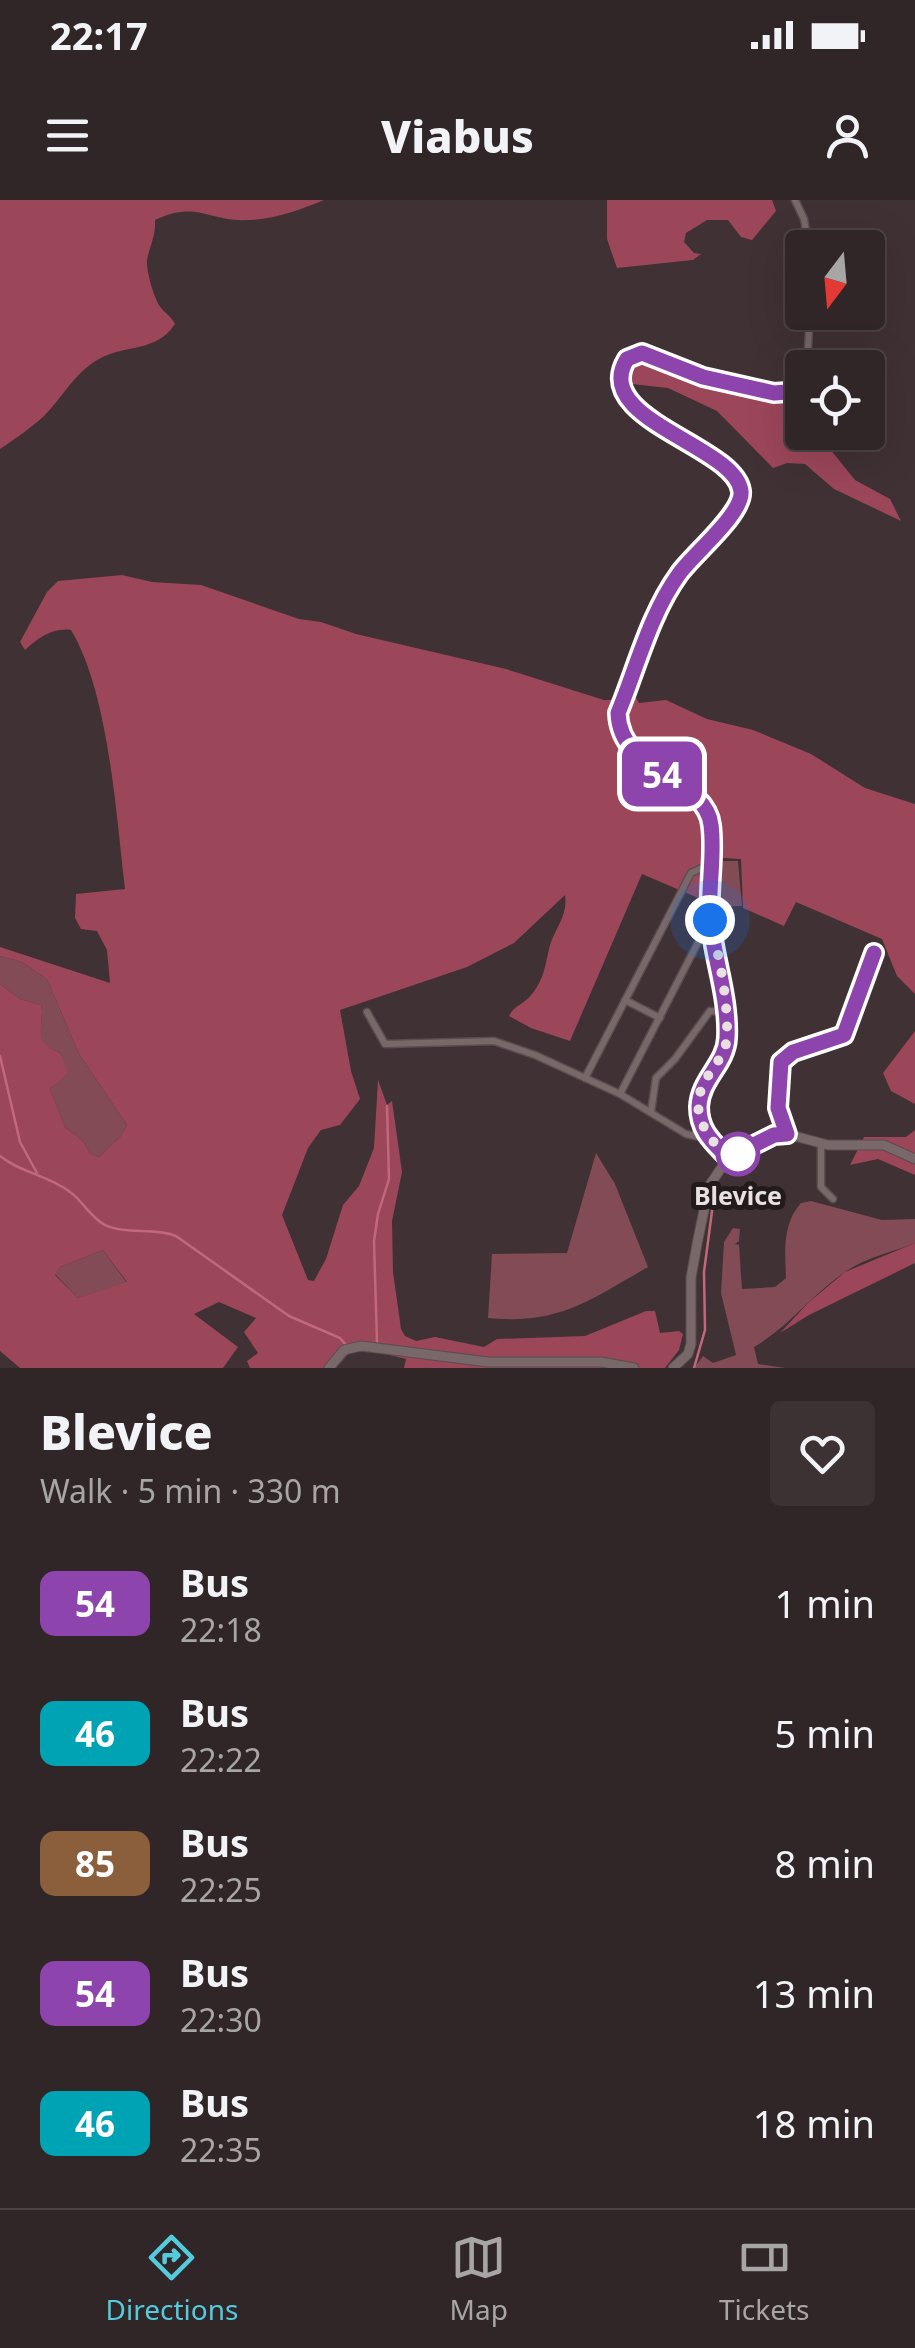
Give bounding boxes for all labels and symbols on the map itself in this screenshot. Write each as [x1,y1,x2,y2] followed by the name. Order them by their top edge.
[785,230,885,330] north arrow
[617,742,707,806] line badge: 54
[685,895,735,945] your location
[717,1133,759,1175] marker: Blevice
[694,1178,782,1212] place label: Blevice

